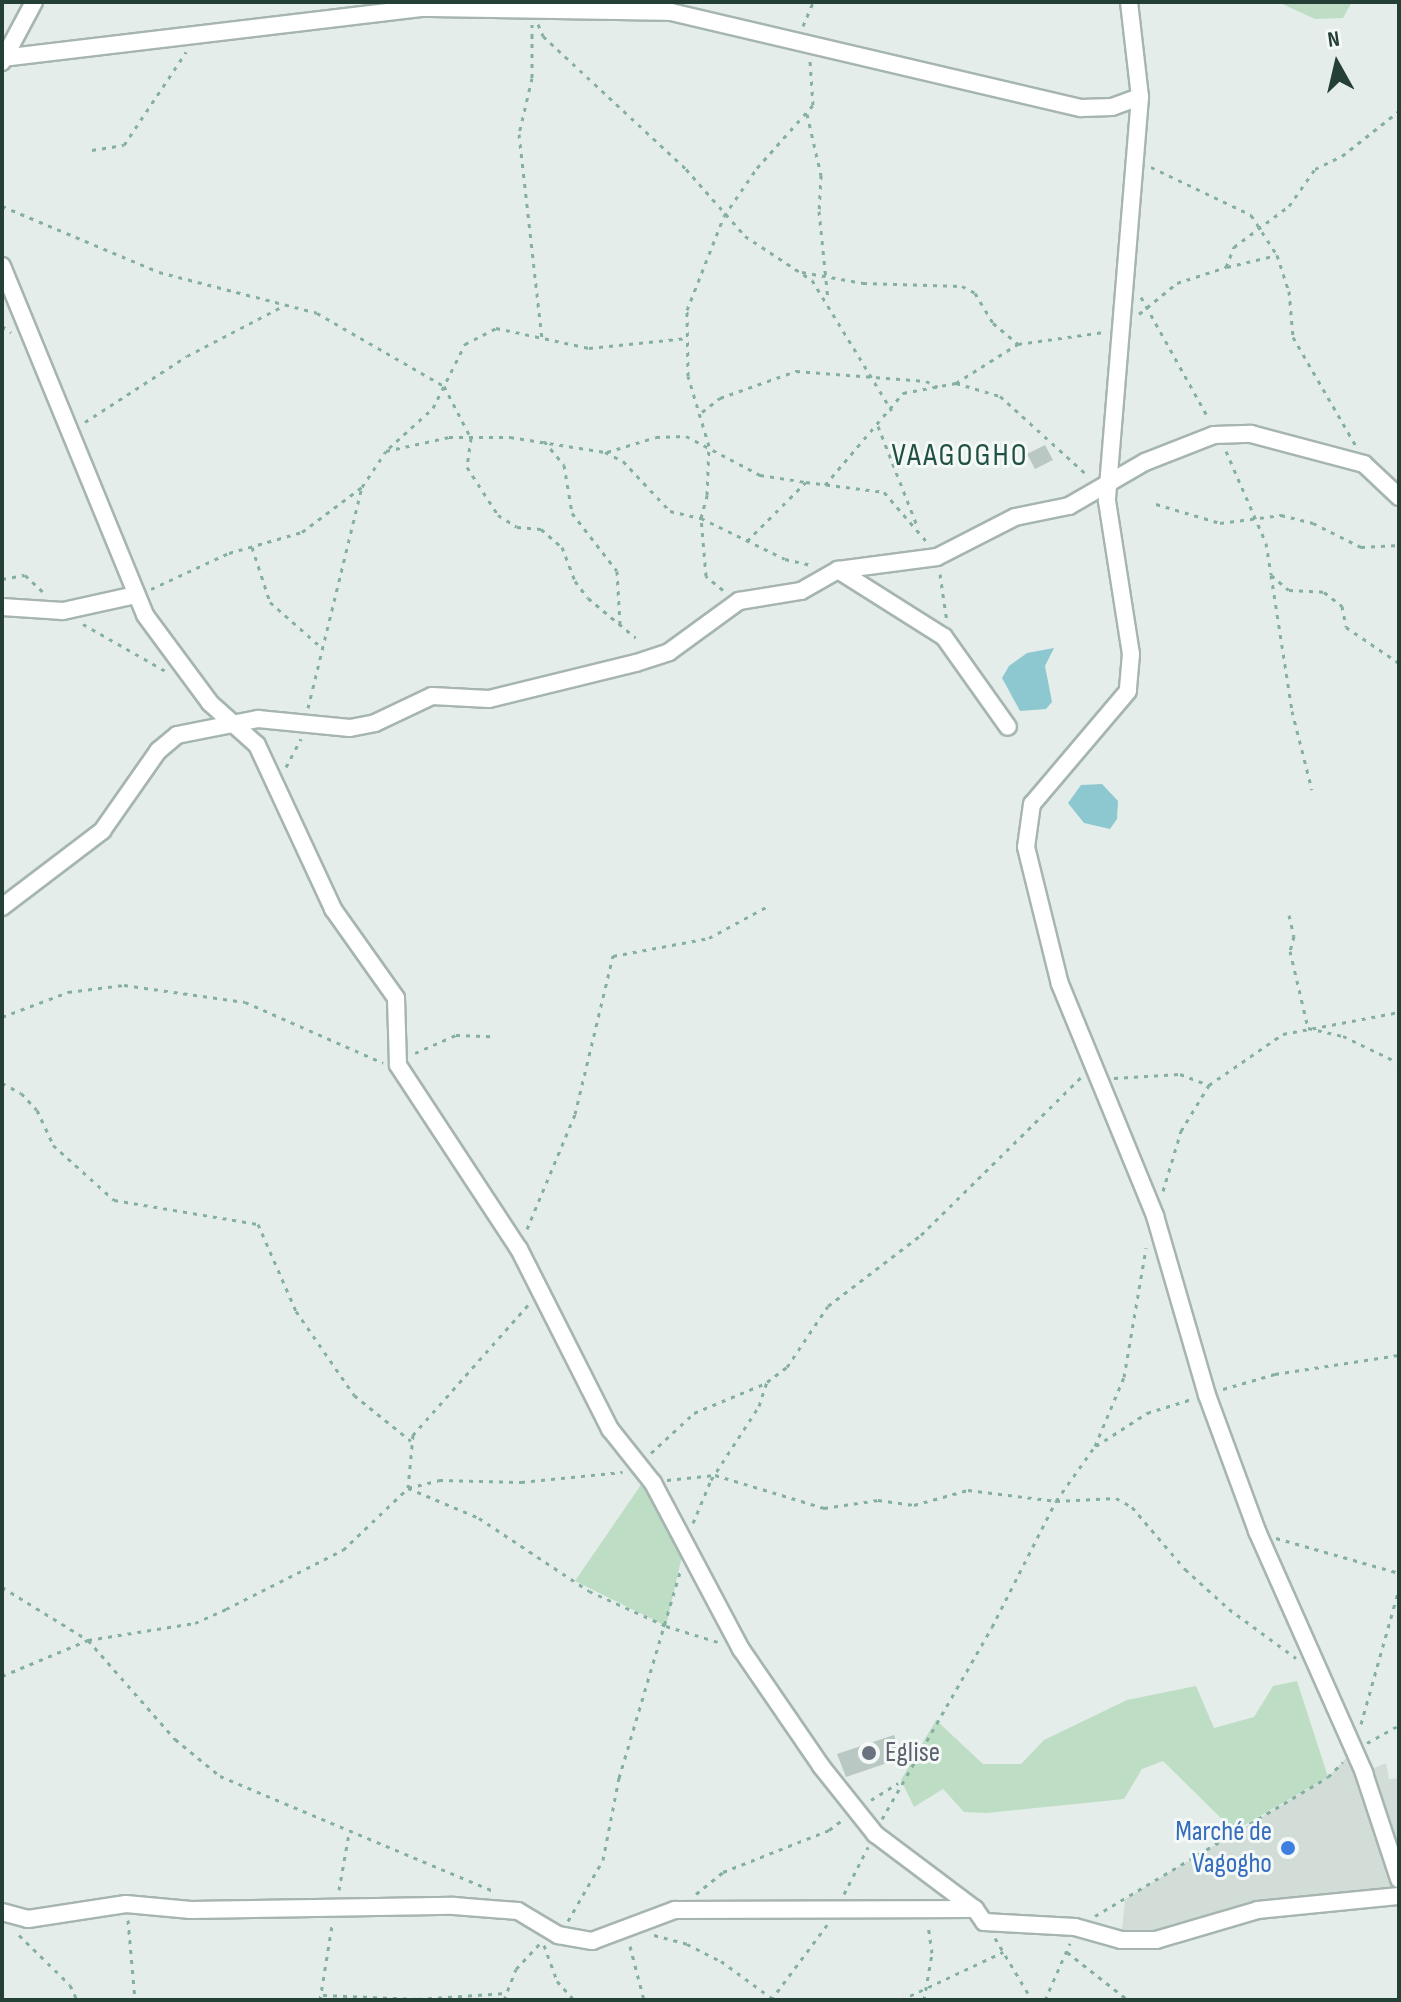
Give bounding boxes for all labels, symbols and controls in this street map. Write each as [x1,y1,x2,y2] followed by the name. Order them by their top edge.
[1297,24,1377,104] north arrow
[1326,26,1341,54] text: N
[892,437,1028,475] district label: VAAGOGHO
[885,1736,940,1770] place label: Eglise
[860,1744,878,1762] marker: Eglise
[1175,1815,1272,1881] place label: Marché de Vagogho
[1279,1839,1297,1857] marker: Marché de Vagogho

